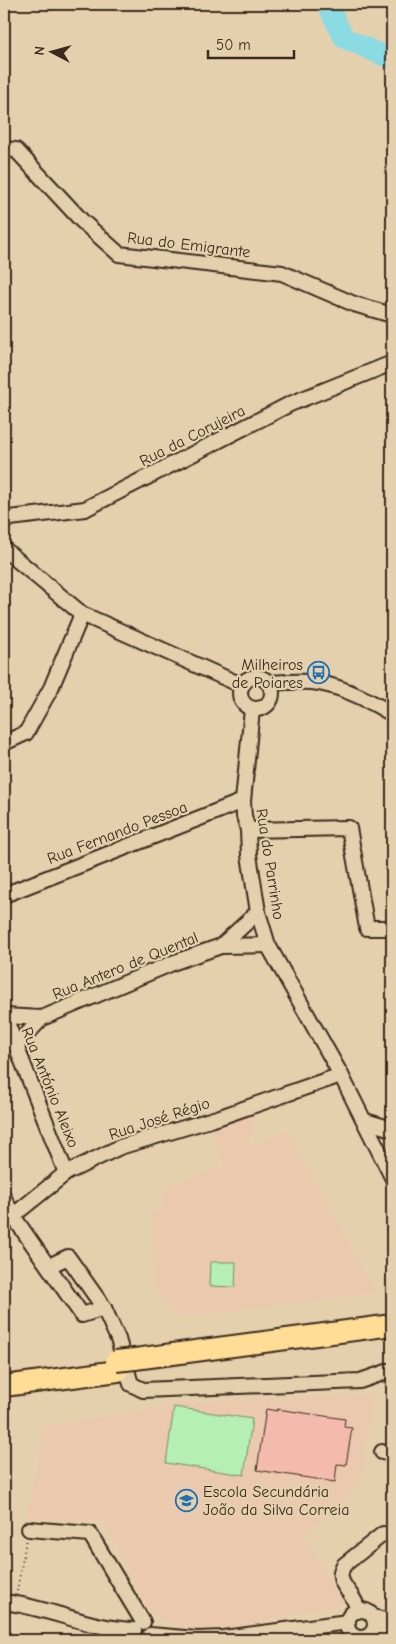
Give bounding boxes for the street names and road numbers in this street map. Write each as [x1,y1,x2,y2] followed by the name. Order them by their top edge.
[126,229,251,261] street label: Rua do Emigrante
[137,402,248,470] street label: Rua da Corujeira
[45,798,190,868] street label: Rua Fernando Pessoa
[252,807,288,921] street label: Rua do Parrinho
[50,928,201,1003] street label: Rua Antero de Quental
[18,1024,82,1150] street label: Rua António Aleixo
[107,1094,212,1144] street label: Rua José Régio

